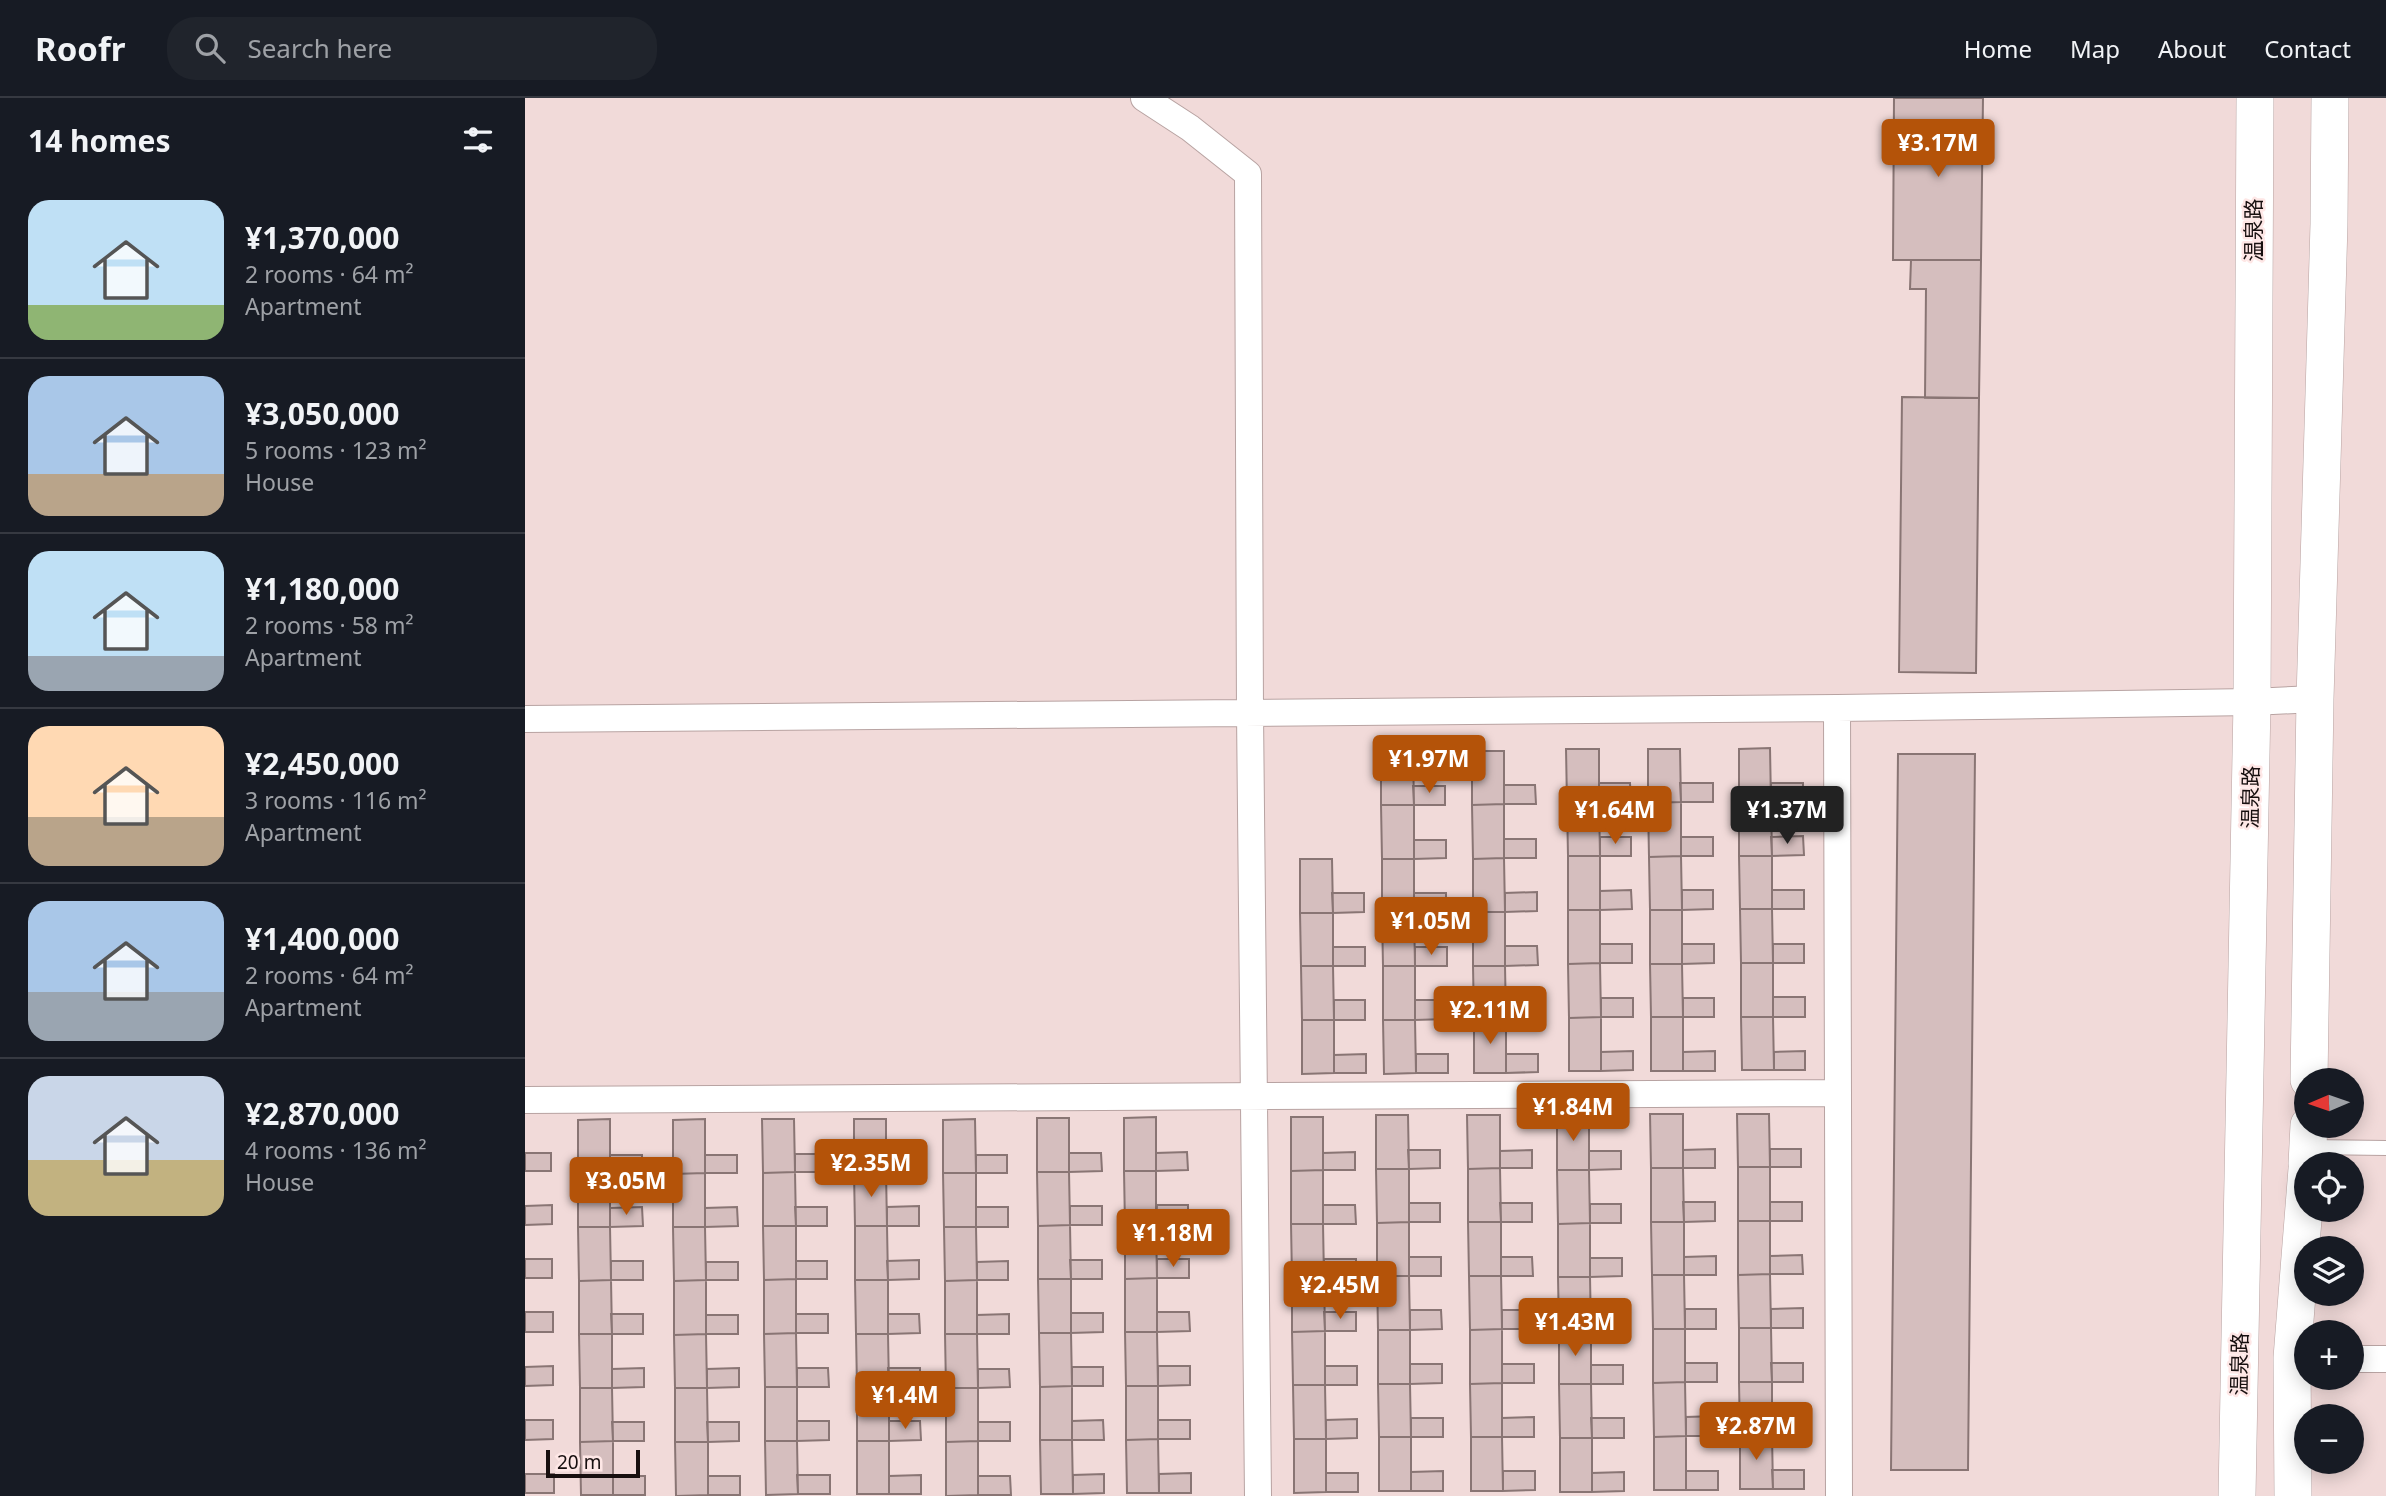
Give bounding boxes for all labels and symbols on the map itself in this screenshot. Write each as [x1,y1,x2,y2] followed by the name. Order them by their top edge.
[1881,120,1995,179] pin: ¥3.17M
[2239,199,2267,262] street label: 温泉路
[1372,736,1486,795] pin: ¥1.97M
[2235,765,2265,829] street label: 温泉路
[1558,786,1672,846] pin: ¥1.64M
[1730,786,1844,846] pin: ¥1.37M
[1374,898,1488,957] pin: ¥1.05M
[1433,986,1547,1046] pin: ¥2.11M
[2294,1068,2364,1138] north arrow
[1516,1084,1630,1143] pin: ¥1.84M
[814,1140,928,1199] pin: ¥2.35M
[569,1158,683,1217] pin: ¥3.05M
[1116,1210,1230,1269] pin: ¥1.18M
[1283,1262,1397,1321] pin: ¥2.45M
[1518,1298,1632,1358] pin: ¥1.43M
[2224,1332,2254,1396] street label: 温泉路
[856,1372,954,1431] pin: ¥1.4M
[1699,1402,1813,1462] pin: ¥2.87M
[546,1447,641,1479] scale bar

